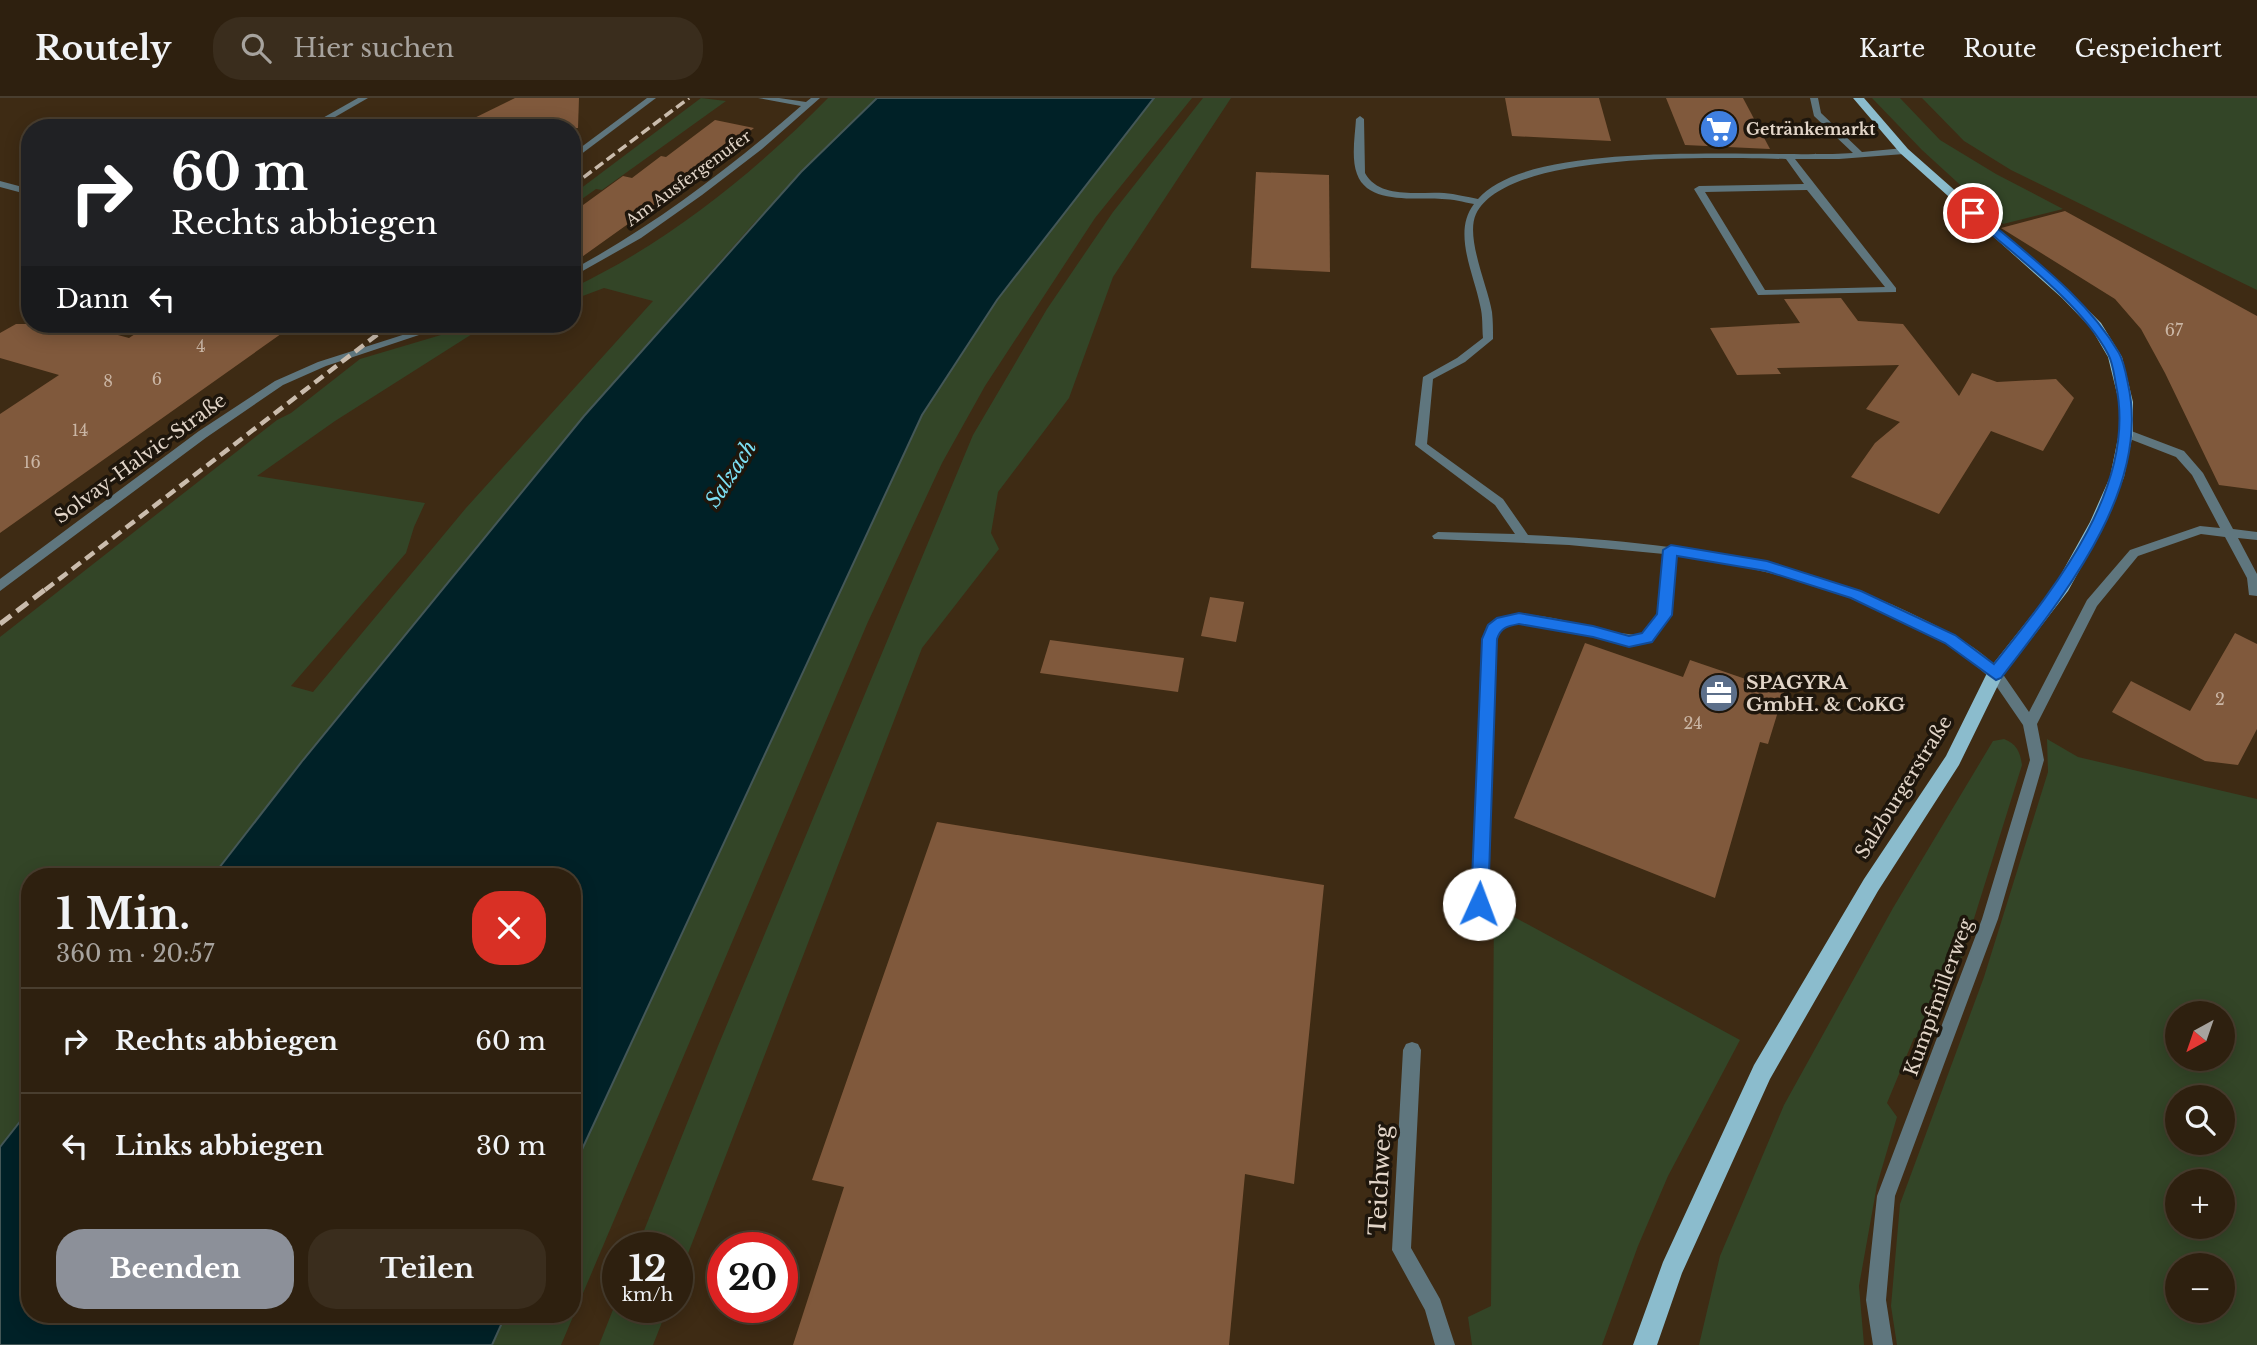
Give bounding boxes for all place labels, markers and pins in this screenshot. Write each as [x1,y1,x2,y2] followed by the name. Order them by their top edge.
[1698,108,1740,150] supermarket icon: Getränkemarkt
[1746,119,1876,139] place label: Getränkemarkt
[1943,183,2003,243] pin
[1746,671,1905,716] place label: SPAGYRA GmbH. & CoKG
[1698,672,1740,714] office icon: SPAGYRA GmbH. & CoKG

